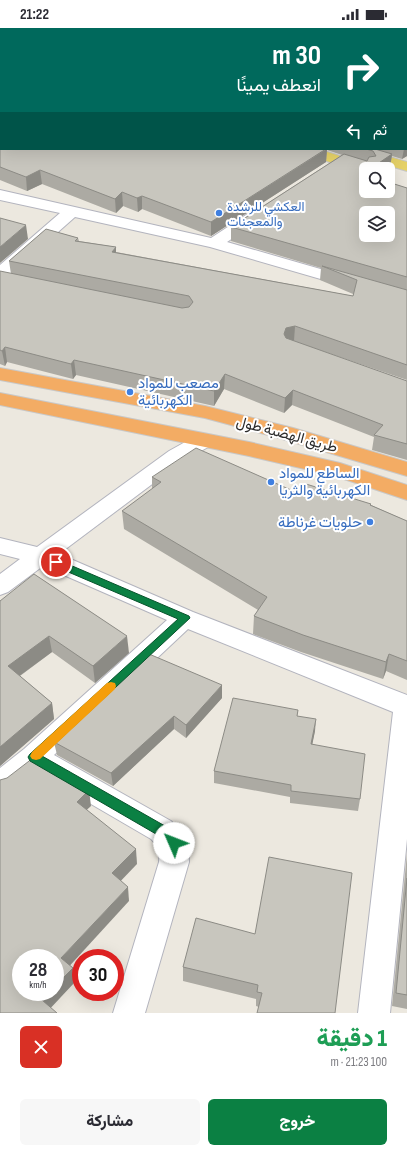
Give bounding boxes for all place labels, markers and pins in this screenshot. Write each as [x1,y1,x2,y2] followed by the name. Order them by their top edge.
[227,199,304,230] place label: العكشي للرشدة والمعجنات
[214,208,224,218] marker: العكشي للرشدة والمعجنات
[138,374,219,410] place label: مصعب للمواد الكهربائية
[125,387,135,397] marker: مصعب للمواد الكهربائية
[279,464,370,500] place label: الساطع للمواد الكهربائية والثريا
[266,477,276,487] marker: الساطع للمواد الكهربائية والثريا
[278,513,362,532] place label: حلويات غرناطة
[365,517,375,527] marker: حلويات غرناطة
[39,545,73,579] pin

